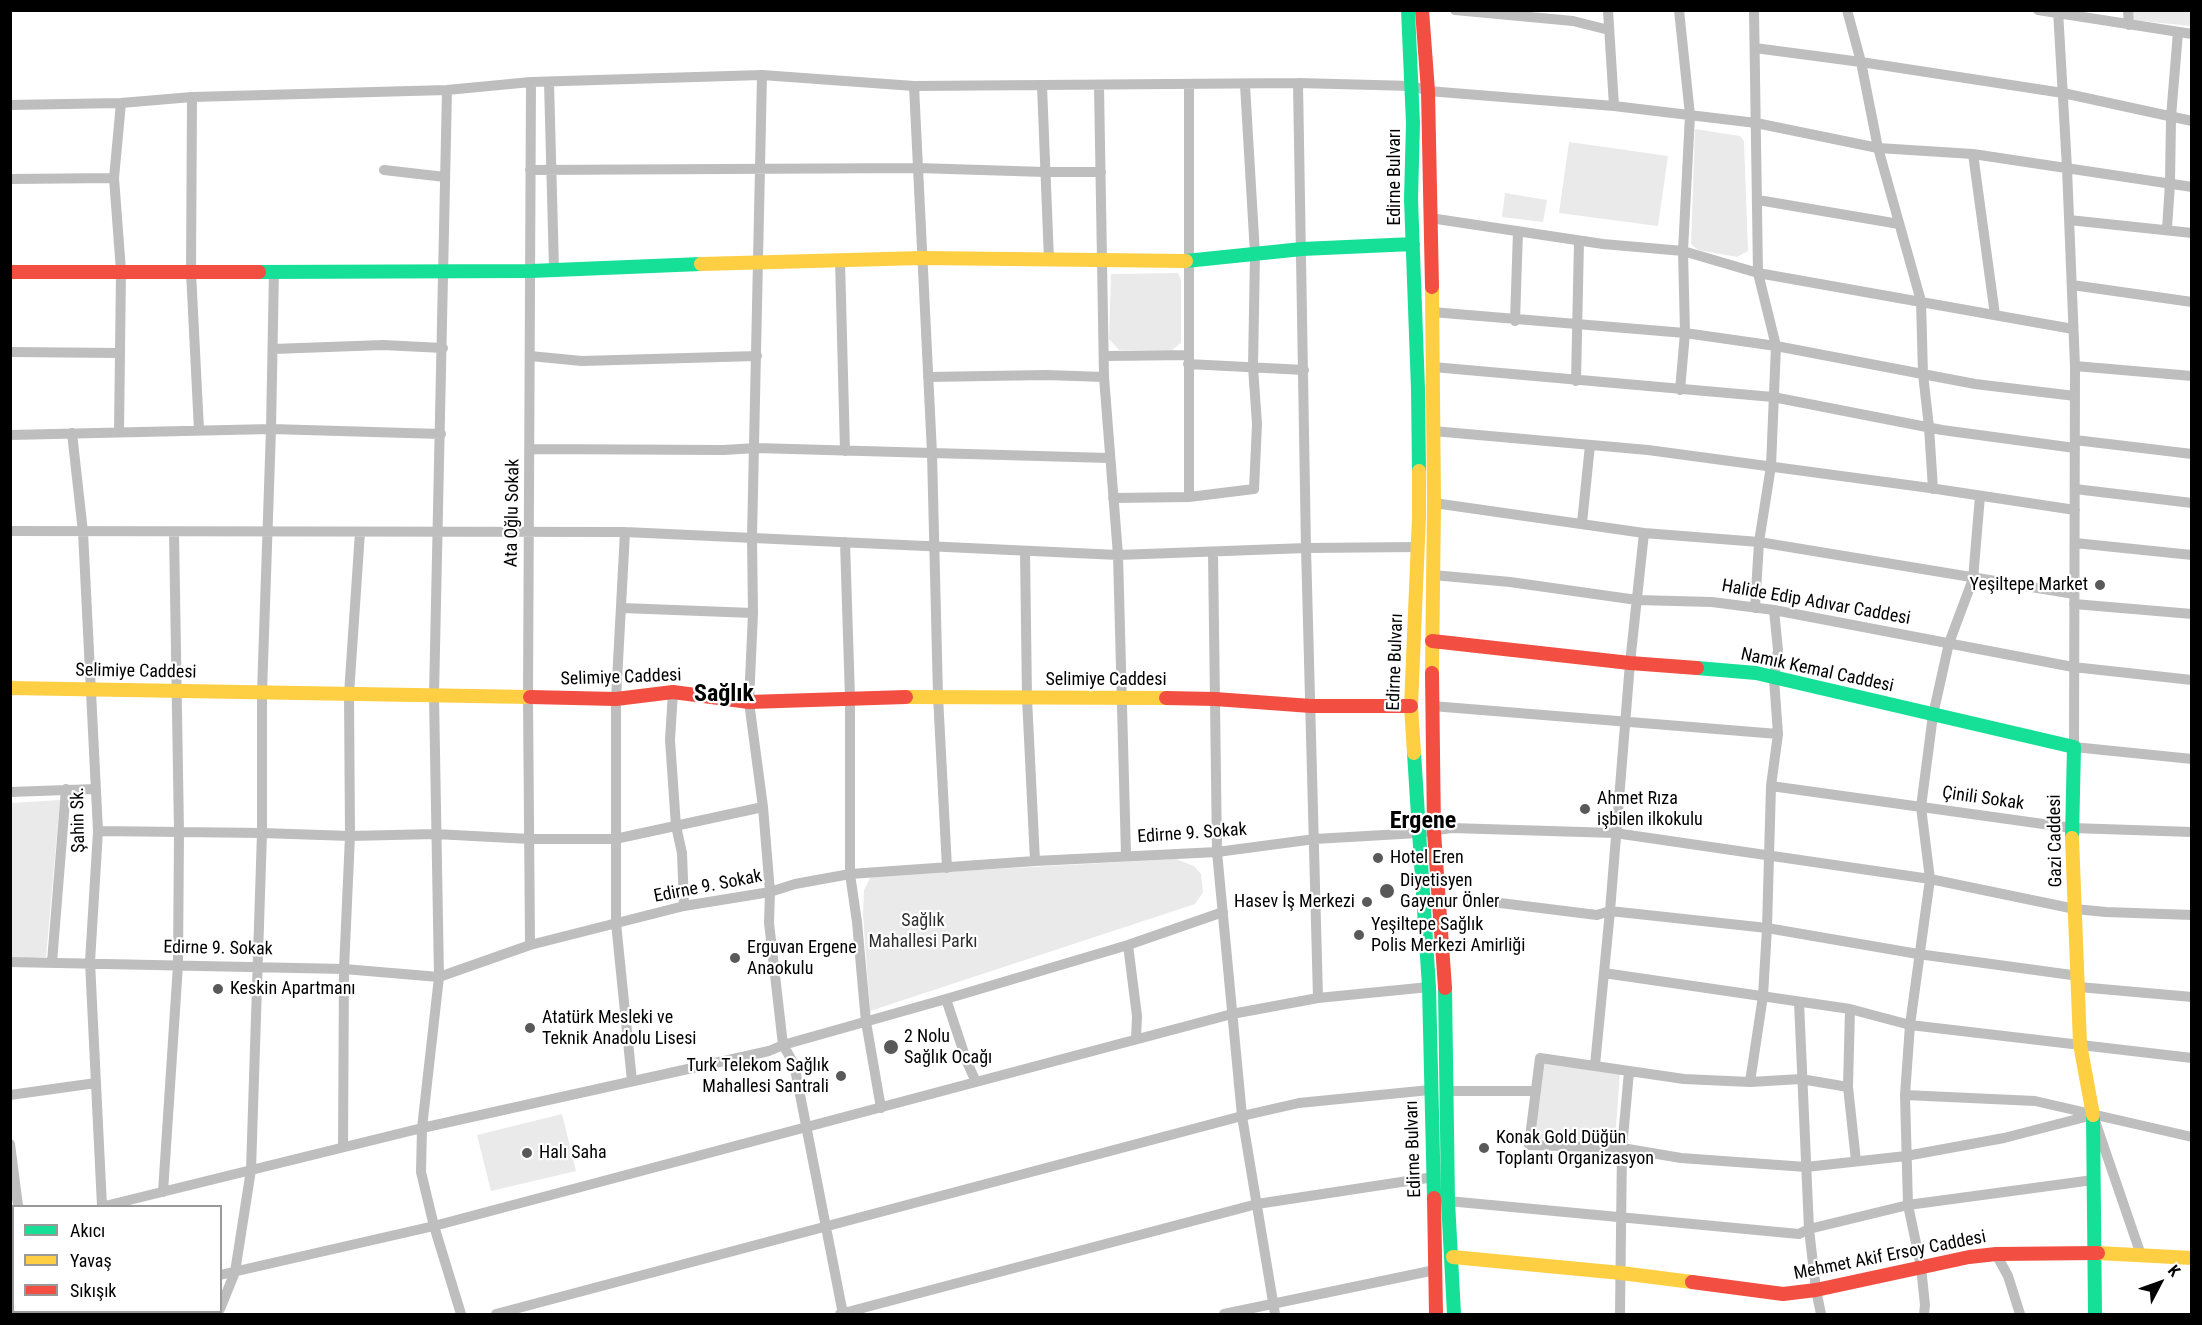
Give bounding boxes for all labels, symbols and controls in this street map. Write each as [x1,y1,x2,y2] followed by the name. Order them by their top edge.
[1384,128,1406,226] street label: Edirne Bulvarı
[501,459,525,567] street label: Ata Oğlu Sokak
[1970,574,2088,596] place label: Yeşiltepe Market
[1720,576,1912,630] street label: Halide Edip Adıvar Caddesi
[2093,578,2107,592] marker: Yeşiltepe Market
[1384,613,1408,711] street label: Edirne Bulvarı
[1739,644,1895,698] street label: Namık Kemal Caddesi
[75,660,197,684] street label: Selimiye Caddesi
[560,665,682,691] street label: Selimiye Caddesi
[1045,669,1167,691] street label: Selimiye Caddesi
[694,681,754,709] district label: Sağlık
[1941,783,2025,815] street label: Çinili Sokak
[68,787,90,853] street label: Şahin Sk.
[1597,788,1703,830] place label: Ahmet Rıza işbilen ilkokulu
[2044,794,2068,888] street label: Gazi Caddesi
[1578,802,1592,816] marker: Ahmet Rıza işbilen ilkokulu
[1390,808,1456,836] district label: Ergene
[1137,819,1247,849] street label: Edirne 9. Sokak
[1390,847,1464,869] place label: Hotel Eren
[1371,851,1385,865] marker: Hotel Eren
[652,866,764,908] street label: Edirne 9. Sokak
[1400,870,1500,912] place label: Diyetisyen Gayenur Önler
[1378,882,1396,900] marker: Diyetisyen Gayenur Önler
[1234,891,1355,913] place label: Hasev İş Merkezi
[1360,895,1374,909] marker: Hasev İş Merkezi
[868,910,978,952] park label: Sağlık Mahallesi Parkı
[1371,914,1525,956] place label: Yeşiltepe Sağlık Polis Merkezi Amirliği
[1352,928,1366,942] marker: Yeşiltepe Sağlık Polis Merkezi Amirliği
[163,937,273,961] street label: Edirne 9. Sokak
[747,937,857,980] place label: Erguvan Ergene Anaokulu
[728,951,742,965] marker: Erguvan Ergene Anaokulu
[230,978,356,1000] place label: Keskin Apartmanı
[211,982,225,996] marker: Keskin Apartmanı
[542,1007,696,1050] place label: Atatürk Mesleki ve Teknik Anadolu Lisesi
[523,1021,537,1035] marker: Atatürk Mesleki ve Teknik Anadolu Lisesi
[904,1026,992,1068] place label: 2 Nolu Sağlık Ocağı
[882,1038,900,1056] marker: 2 Nolu Sağlık Ocağı
[686,1055,829,1098] place label: Turk Telekom Sağlık Mahallesi Santrali
[834,1069,848,1083] marker: Turk Telekom Sağlık Mahallesi Santrali
[1402,1100,1426,1198] street label: Edirne Bulvarı
[1496,1127,1654,1170] place label: Konak Gold Düğün Toplantı Organizasyon
[1477,1141,1491,1155] marker: Konak Gold Düğün Toplantı Organizasyon
[539,1142,607,1164] place label: Halı Saha
[520,1146,534,1160] marker: Halı Saha
[12,1205,222,1313] legend
[70,1220,105,1241] text: Akıcı
[1792,1227,1988,1285] street label: Mehmet Akif Ersoy Caddesi
[70,1250,112,1271] text: Yavaş
[2130,1253,2190,1313] north arrow
[2164,1261,2184,1280] text: K
[70,1280,116,1301] text: Sıkışık

